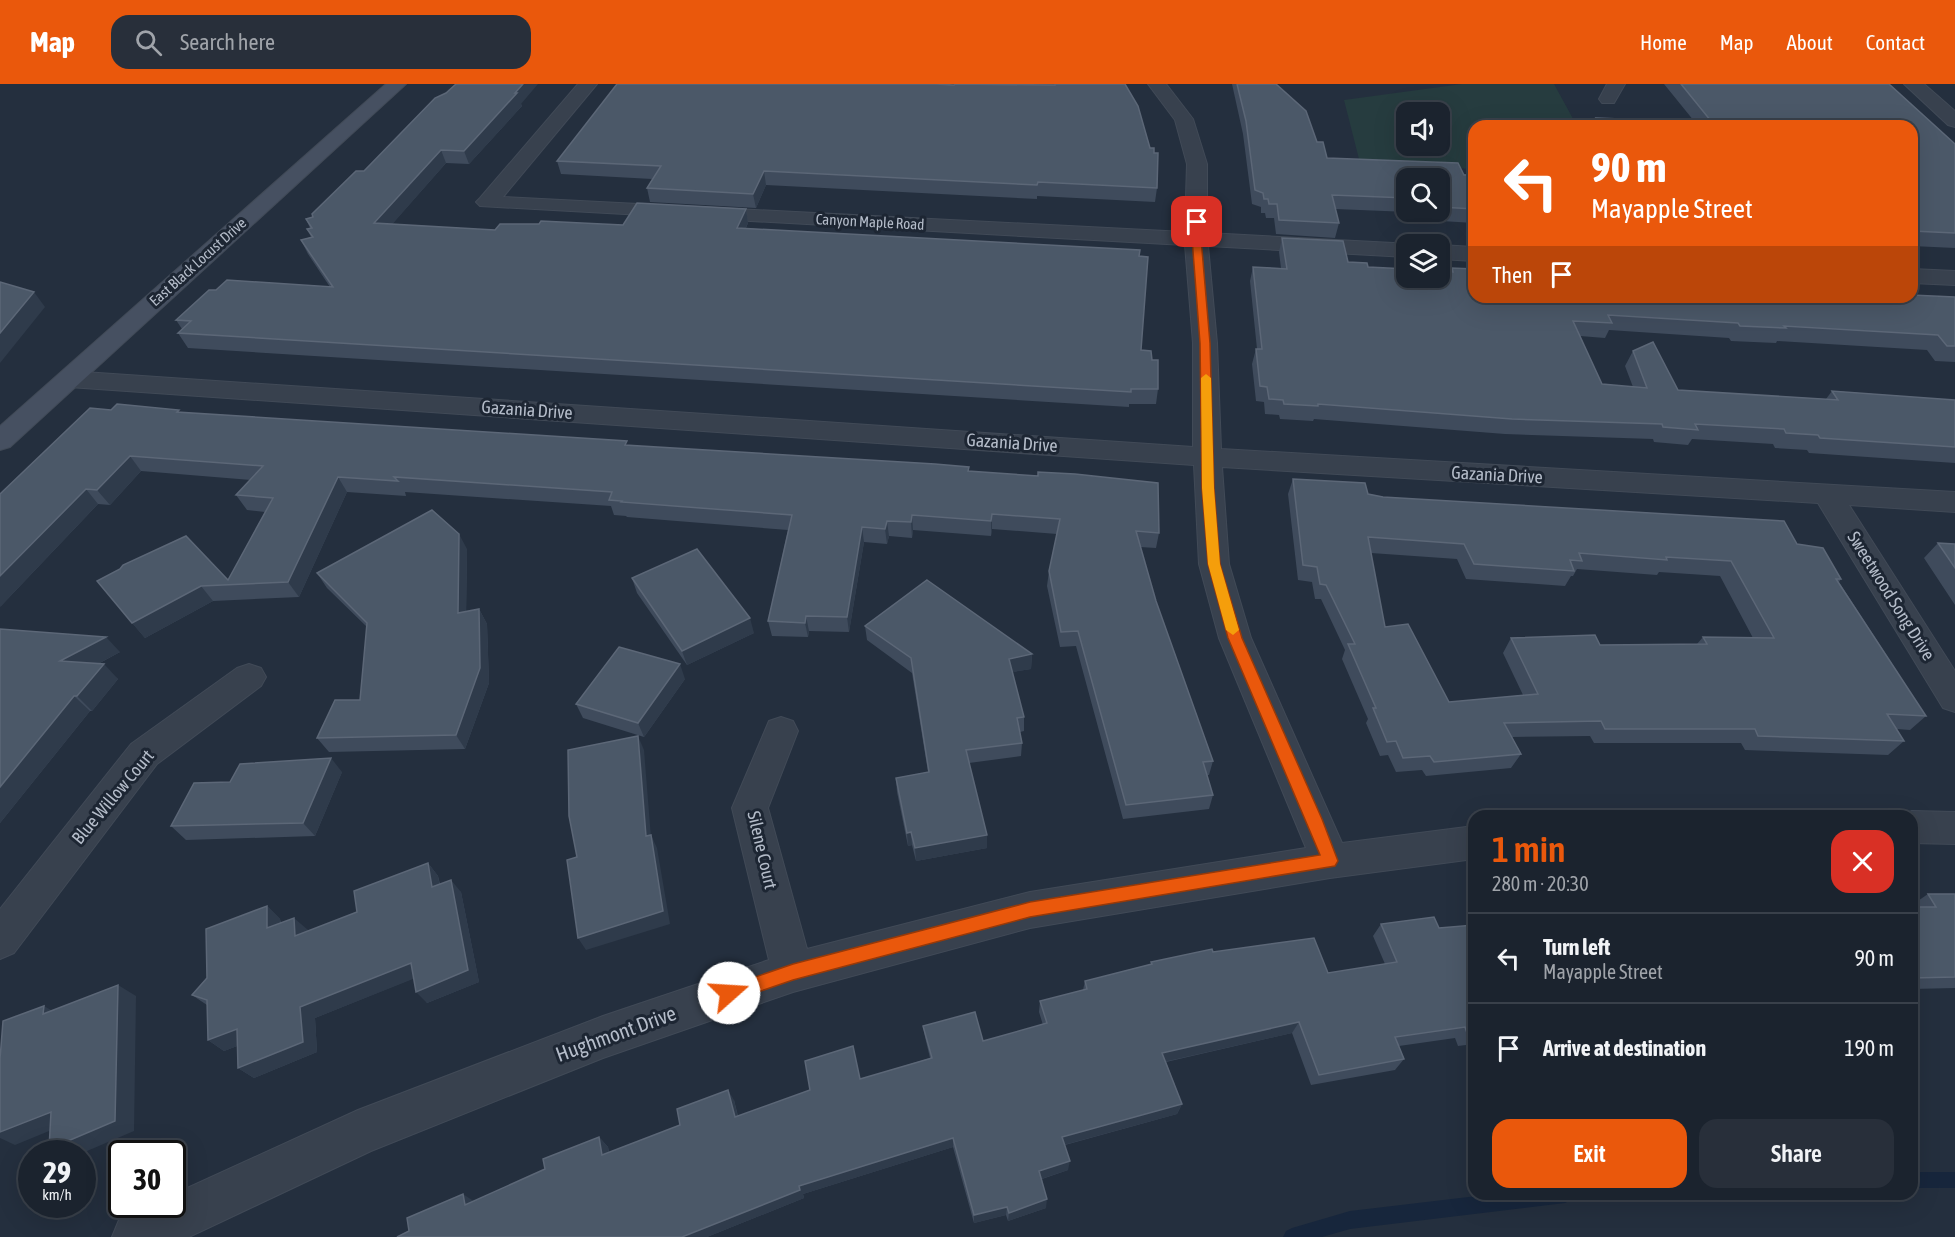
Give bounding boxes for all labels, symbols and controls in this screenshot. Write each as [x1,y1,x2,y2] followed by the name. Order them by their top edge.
[111,15,531,69] search box
[30,26,75,58] text: Map
[132,26,165,59] icon: search
[180,29,275,55] text: Search here
[1640,30,1687,54] text: Home
[1720,30,1754,54] text: Map
[1787,30,1833,54] text: About
[1866,30,1925,54] text: Contact
[1396,102,1450,288] map controls
[1396,102,1450,156] button: sound
[1591,143,1666,191] text: 90 m
[1492,144,1570,222] icon: left
[1396,168,1450,222] button: search
[1591,193,1753,224] text: Mayapple Street
[1171,196,1222,247] pin
[1180,205,1213,238] icon: arrive
[815,210,925,233] street label: Canyon Maple Road
[146,214,249,309] street label: East Black Locust Drive
[1396,234,1450,288] button: layers
[1545,258,1578,291] icon: arrive
[1492,262,1533,288] text: Then
[481,396,573,423] street label: Gazania Drive
[966,429,1058,456] street label: Gazania Drive
[1451,462,1543,487] street label: Gazania Drive
[1843,528,1939,664] street label: Sweetwood Song Drive
[67,745,158,848] street label: Blue Willow Court
[743,809,782,891] street label: Silene Court
[1492,828,1566,870] text: 1 min
[1831,830,1894,893] button: close
[1492,872,1589,895] text: 280 m · 20:30
[1543,934,1610,960] text: Turn left
[1492,942,1525,975] icon: left
[1854,945,1894,971] text: 90 m
[1543,960,1663,983] text: Mayapple Street
[697,961,761,1025] position arrow
[552,1000,679,1066] street label: Hughmont Drive
[1492,1032,1525,1065] icon: arrive
[1543,1035,1706,1061] text: Arrive at destination
[1844,1035,1894,1061] text: 190 m
[1492,1119,1687,1188] button: Exit
[1699,1119,1894,1188] button: Share
[108,1140,186,1218] speed limit sign: 30
[43,1155,71,1189] text: 29
[42,1186,72,1203] text: km/h

